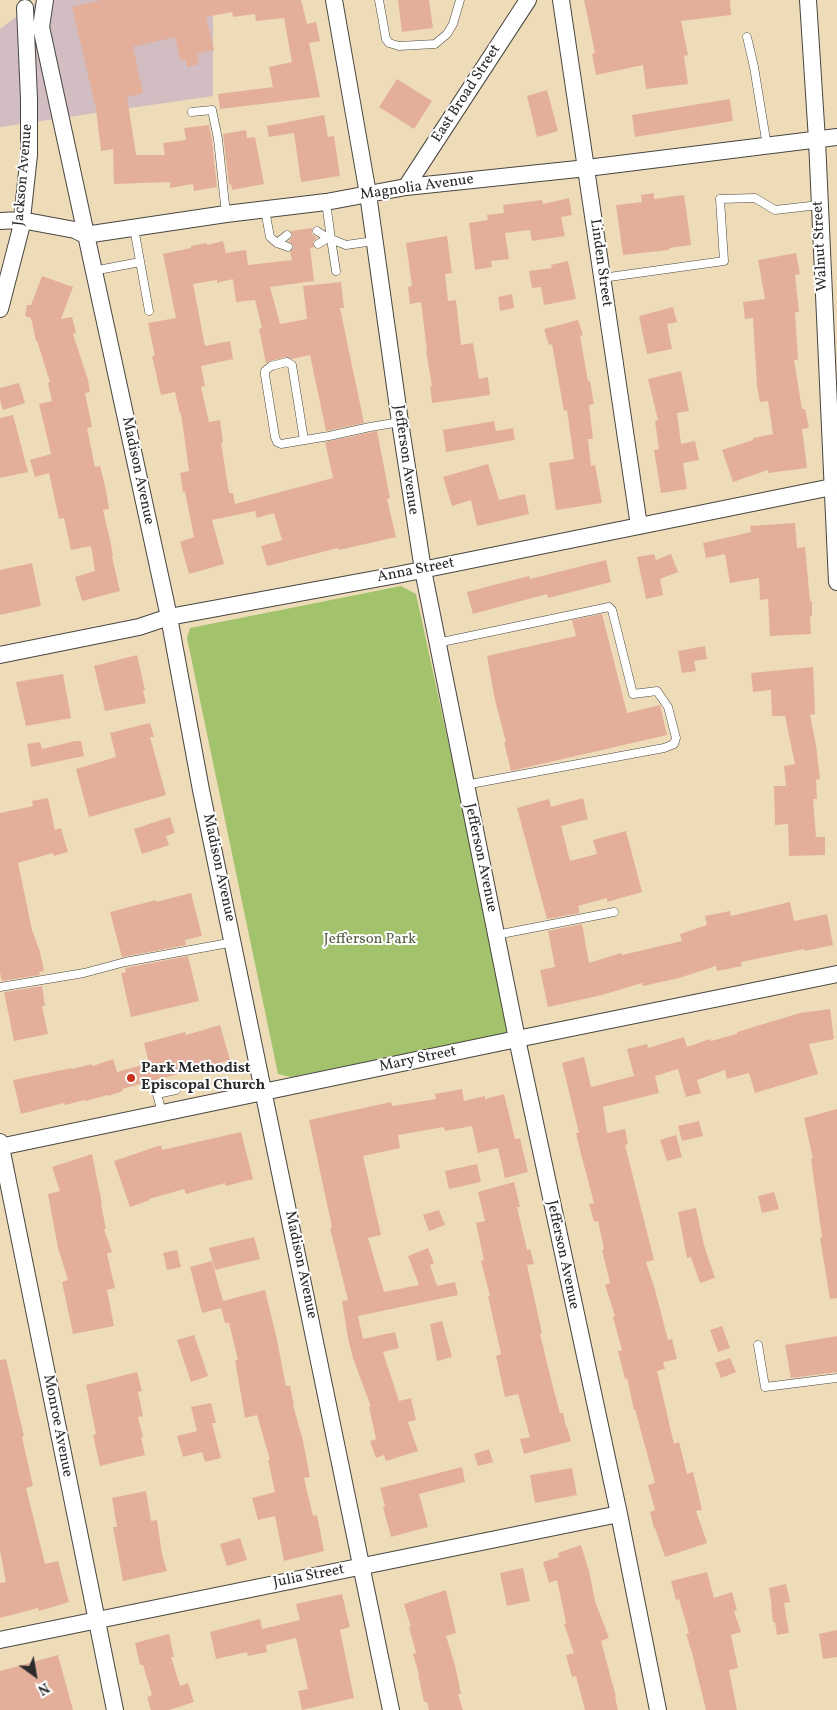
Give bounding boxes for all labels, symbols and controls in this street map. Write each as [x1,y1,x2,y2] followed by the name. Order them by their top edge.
[429,42,505,146] street label: East Broad Street
[11,123,37,227] street label: Jackson Avenue
[359,171,475,205] street label: Magnolia Avenue
[810,200,832,292] street label: Walnut Street
[585,218,615,308] street label: Linden Street
[388,404,422,516] street label: Jefferson Avenue
[117,415,157,527] street label: Madison Avenue
[376,555,456,587] street label: Anna Street
[460,802,500,914] street label: Jefferson Avenue
[198,812,238,924] street label: Madison Avenue
[324,931,416,949] park label: Jefferson Park
[378,1043,458,1077] street label: Mary Street
[141,1060,265,1095] place label: Park Methodist Episcopal Church
[125,1072,137,1084] marker: Park Methodist Episcopal Church
[542,1199,582,1311] street label: Jefferson Avenue
[280,1209,320,1321] street label: Madison Avenue
[38,1373,76,1479] street label: Monroe Avenue
[272,1561,346,1593] street label: Julia Street
[10,1650,60,1700] north arrow
[34,1677,53,1699] text: N

